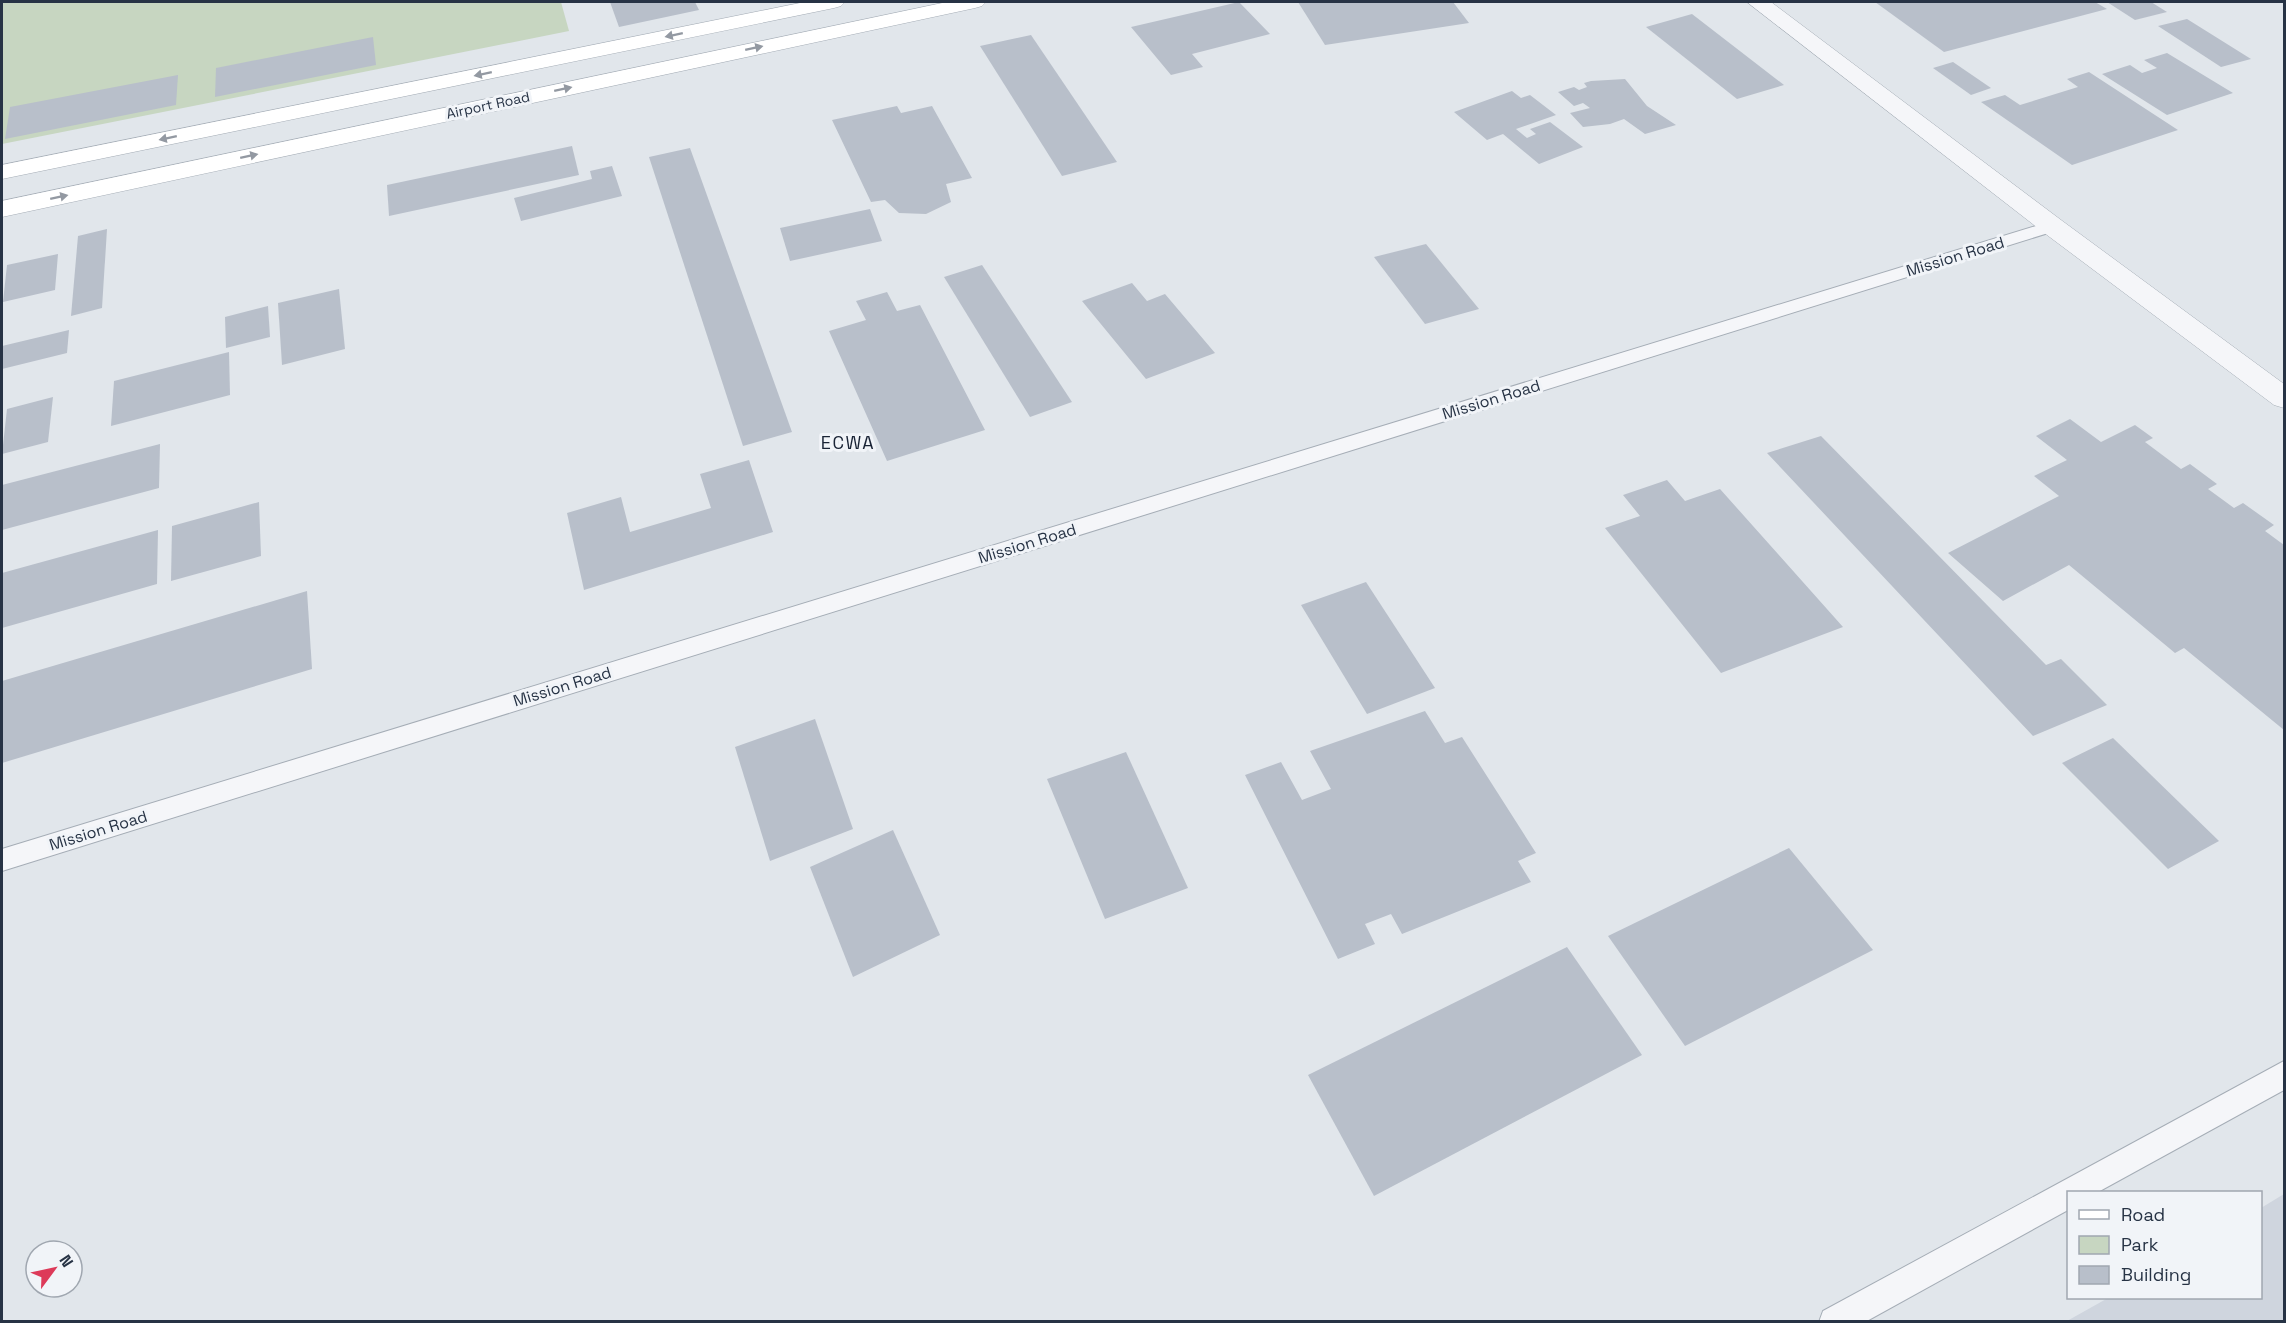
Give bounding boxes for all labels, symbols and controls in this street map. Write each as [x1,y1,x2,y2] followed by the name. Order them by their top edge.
[665,30,683,40] one-way arrow
[745,43,763,53] one-way arrow
[473,70,492,79] one-way arrow
[554,84,573,93] one-way arrow
[445,87,531,123] street label: Airport Road
[159,134,178,143] one-way arrow
[240,151,259,160] one-way arrow
[49,191,68,201] one-way arrow
[1903,232,2007,281] street label: Mission Road
[1439,375,1543,424] street label: Mission Road
[821,431,875,454] district label: ECWA
[975,519,1079,568] street label: Mission Road
[510,662,614,711] street label: Mission Road
[46,806,150,855] street label: Mission Road
[2067,1191,2262,1299] legend
[2121,1203,2165,1226] text: Road
[2121,1233,2159,1256] text: Park
[24,1239,84,1299] north arrow
[54,1251,78,1271] text: N
[2121,1263,2191,1286] text: Building

